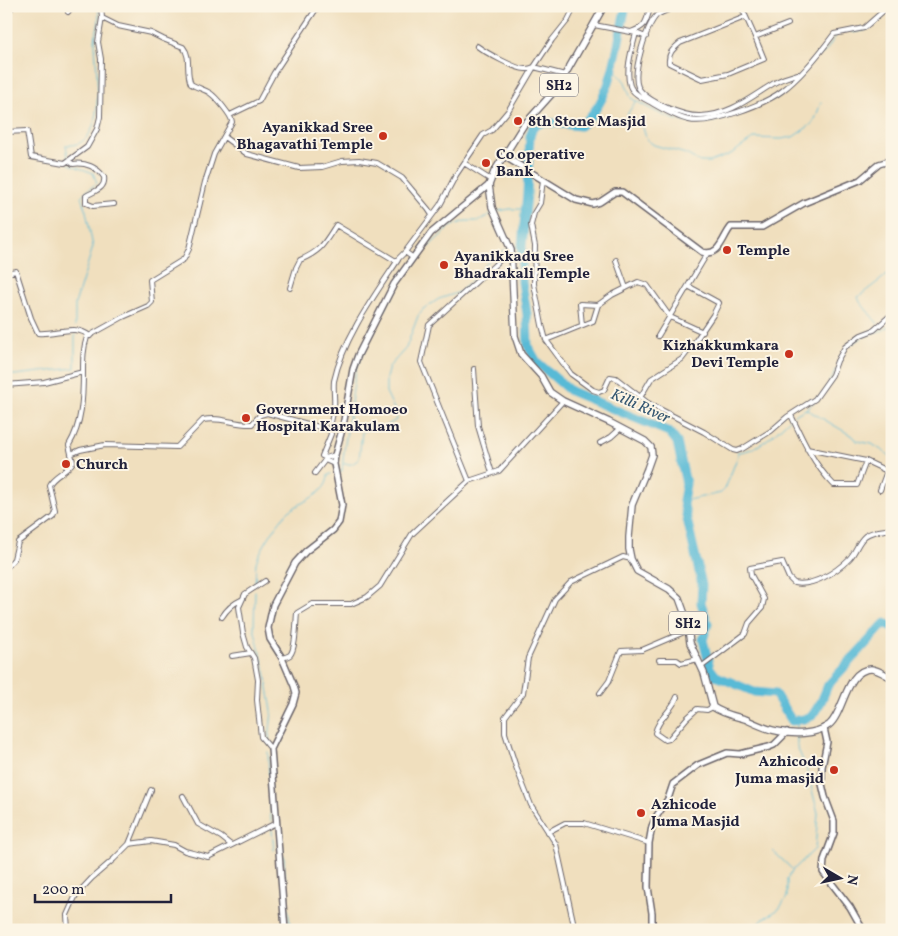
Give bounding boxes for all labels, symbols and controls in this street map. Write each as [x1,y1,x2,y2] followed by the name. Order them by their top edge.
[540,74,578,96] road number: SH2
[528,112,646,133] place label: 8th Stone Masjid
[512,115,524,127] marker: 8th Stone Masjid
[236,118,373,156] place label: Ayanikkad Sree Bhagavathi Temple
[377,130,389,142] marker: Ayanikkad Sree Bhagavathi Temple
[496,145,585,183] place label: Co operative Bank
[480,157,492,169] marker: Co operative Bank
[737,241,790,262] place label: Temple
[721,244,733,256] marker: Temple
[454,247,590,285] place label: Ayanikkadu Sree Bhadrakali Temple
[438,259,450,271] marker: Ayanikkadu Sree Bhadrakali Temple
[663,336,779,374] place label: Kizhakkumkara Devi Temple
[783,348,795,360] marker: Kizhakkumkara Devi Temple
[607,384,674,430] water label: Killi River
[256,400,408,438] place label: Government Homoeo Hospital Karakulam
[240,412,252,424] marker: Government Homoeo Hospital Karakulam
[76,455,128,476] place label: Church
[60,458,72,470] marker: Church
[669,612,707,634] road number: SH2
[734,752,824,790] place label: Azhicode Juma masjid
[828,764,840,776] marker: Azhicode Juma masjid
[650,795,740,833] place label: Azhicode Juma Masjid
[635,807,647,819] marker: Azhicode Juma Masjid
[816,854,866,904] north arrow
[35,871,171,903] scale bar
[841,873,862,886] text: N
[42,880,85,901] text: 200 m

